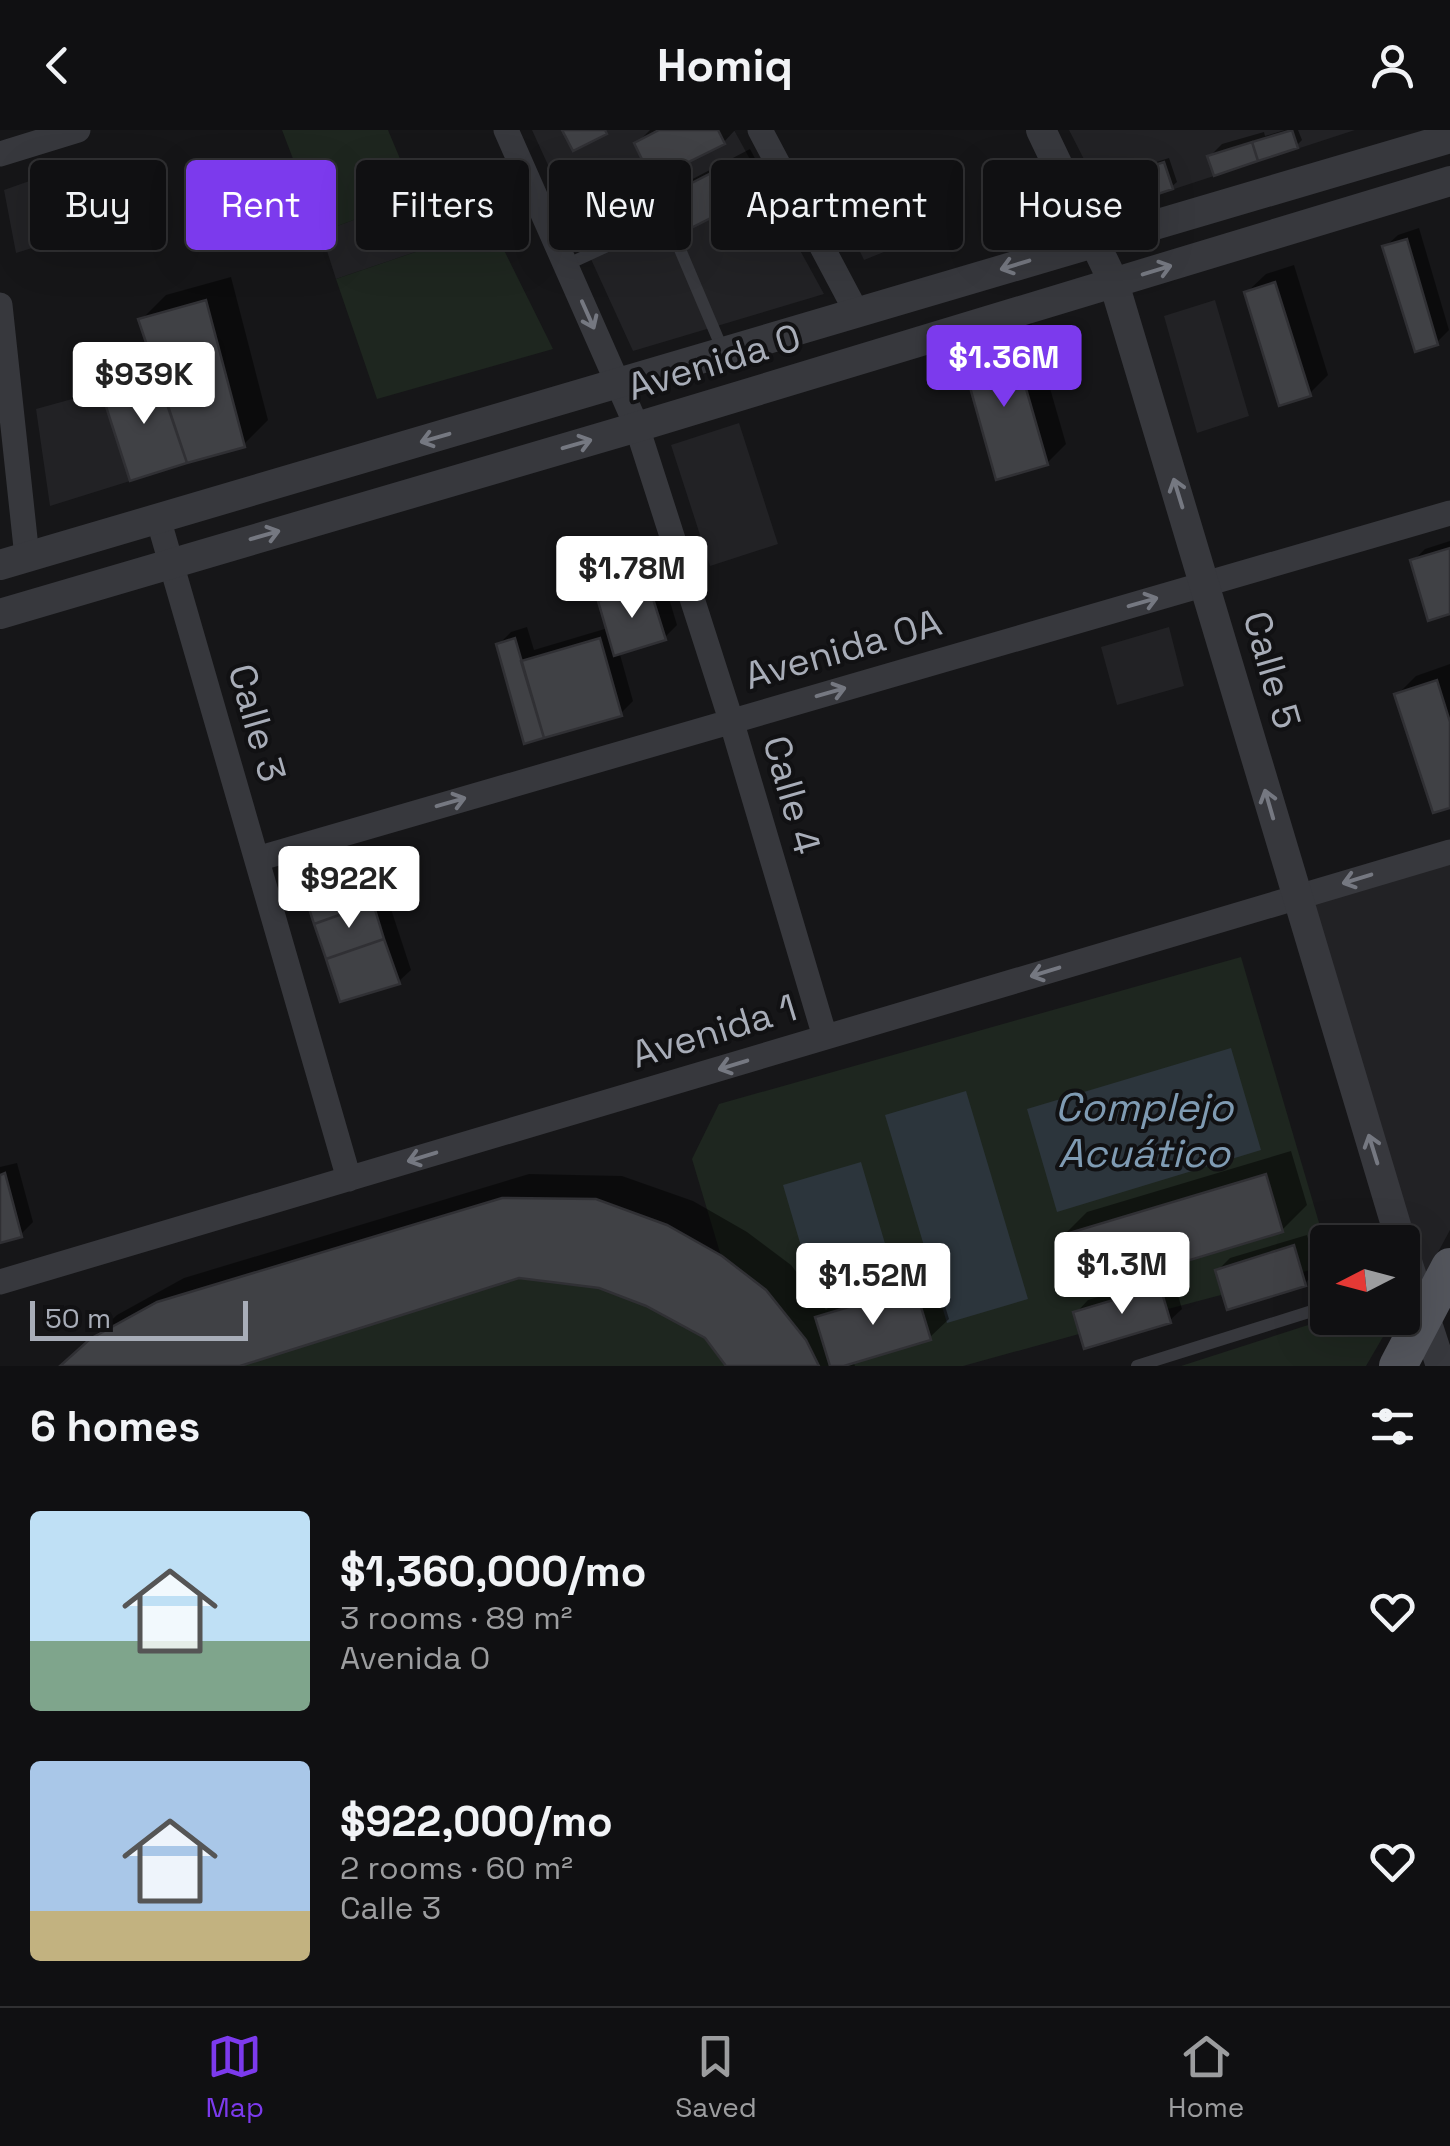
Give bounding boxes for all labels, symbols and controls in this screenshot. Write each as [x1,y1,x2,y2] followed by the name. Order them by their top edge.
[657,37,793,94] text: Homiq
[30,38,85,93] icon: back
[1365,38,1420,93] icon: person
[30,160,166,250] chip: Buy
[186,160,336,250] chip: Rent
[356,160,529,250] chip: Filters
[549,160,691,250] chip: New
[711,160,963,250] chip: Apartment
[983,160,1158,250] chip: House
[999,257,1031,275] one-way arrow
[1140,260,1172,278] one-way arrow
[580,299,598,330] one-way arrow
[622,313,806,411] street label: Avenida 0
[923,325,1085,410] pin: $1.36M
[949,337,1059,377] text: $1.36M
[74,342,214,427] pin: $939K
[95,354,193,394] text: $939K
[420,430,451,448] one-way arrow
[561,434,593,452] one-way arrow
[1168,477,1186,509] one-way arrow
[249,525,281,544] one-way arrow
[551,536,713,621] pin: $1.78M
[578,548,686,588] text: $1.78M
[1127,592,1158,610] one-way arrow
[739,598,947,700] street label: Avenida 0A
[1232,606,1312,734] street label: Calle 5
[217,659,297,787] street label: Calle 3
[815,682,846,700] one-way arrow
[752,730,832,860] street label: Calle 4
[1259,789,1278,821] one-way arrow
[435,792,467,810] one-way arrow
[279,846,419,931] pin: $922K
[300,858,398,898] text: $922K
[1341,871,1373,890] one-way arrow
[1030,964,1061,982] one-way arrow
[626,983,802,1079] street label: Avenida 1
[718,1057,750,1075] one-way arrow
[1055,1082,1235,1179] water label: Complejo Acuático
[1363,1134,1381,1165] one-way arrow
[407,1149,438,1167] one-way arrow
[1310,1225,1420,1335] north arrow
[1310,1225,1420,1335] map controls
[1052,1232,1192,1317] pin: $1.3M
[792,1243,954,1328] pin: $1.52M
[1076,1244,1168,1284] text: $1.3M
[818,1255,928,1295] text: $1.52M
[30,1296,248,1340] scale bar
[45,1300,111,1336] text: 50 m
[1365,1399,1420,1454] icon: filters
[30,1400,200,1453] text: 6 homes
[340,1545,646,1598] text: $1,360,000/mo
[110,1551,230,1671] icon: home
[1365,1584,1420,1639] icon: heart
[340,1598,572,1638] text: 3 rooms · 89 m²
[340,1638,490,1678] text: Avenida 0
[340,1795,613,1848] text: $922,000/mo
[110,1801,230,1921] icon: home
[1365,1834,1420,1889] icon: heart
[340,1848,573,1888] text: 2 rooms · 60 m²
[340,1888,441,1928] text: Calle 3
[206,2029,264,2125] tab: Map
[675,2029,757,2125] tab: Saved
[1168,2029,1244,2125] tab: Home

